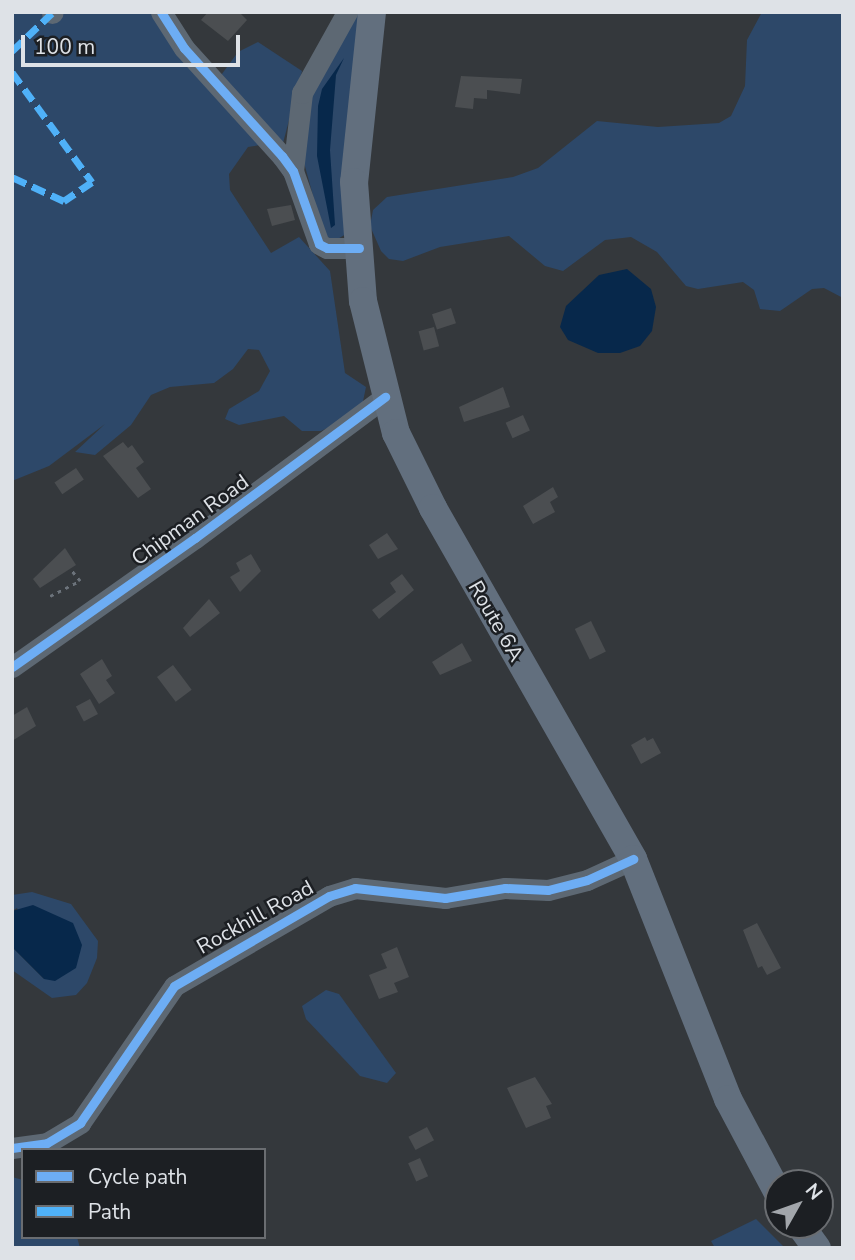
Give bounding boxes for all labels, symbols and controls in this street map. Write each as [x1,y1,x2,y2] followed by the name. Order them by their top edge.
[24,21,243,65] scale bar
[34,33,95,61] text: 100 m
[127,469,253,571] street label: Chipman Road
[463,576,529,666] street label: Route 6A
[192,875,318,959] street label: Rockhill Road
[21,1148,266,1239] legend
[88,1163,187,1191] text: Cycle path
[764,1169,834,1239] north arrow
[799,1178,828,1206] text: N
[88,1198,131,1226] text: Path

